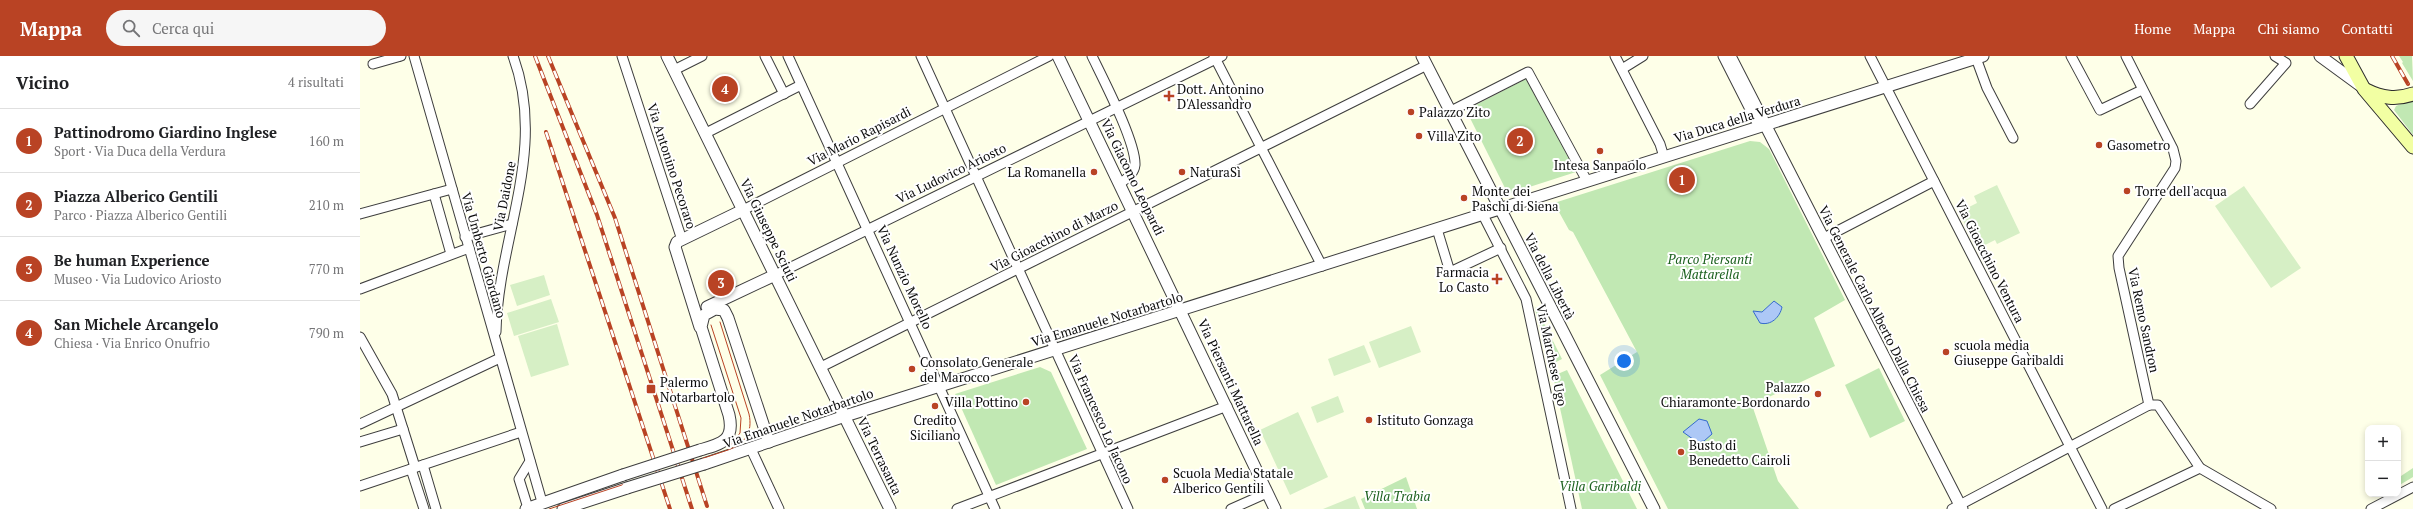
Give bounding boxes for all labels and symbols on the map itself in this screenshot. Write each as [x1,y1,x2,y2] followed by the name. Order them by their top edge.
[712,74,738,104] pin: 4
[1177,80,1264,113] place label: Dott. Antonino D'Alessandro
[1164,91,1174,101] marker: Dott. Antonino D'Alessandro
[1672,91,1803,147] street label: Via Duca della Verdura
[643,101,701,231] street label: Via Antonino Pecoraro
[804,102,914,170] street label: Via Mario Rapisardi
[1419,103,1490,121] place label: Palazzo Zito
[1406,107,1416,117] marker: Palazzo Zito
[1097,116,1169,238] street label: Via Giacomo Leopardi
[1507,126,1533,156] pin: 2
[1427,127,1481,145] place label: Villa Zito
[1414,131,1424,141] marker: Villa Zito
[2107,136,2170,154] place label: Gasometro
[893,139,1009,207] street label: Via Ludovico Ariosto
[2094,140,2104,150] marker: Gasometro
[1595,146,1605,156] marker: Intesa Sanpaolo
[1554,156,1646,174] place label: Intesa Sanpaolo
[488,159,520,233] street label: Via Daidone
[1007,163,1086,181] place label: La Romanella
[1190,163,1241,181] place label: NaturaSì
[1669,165,1695,195] pin: 1
[1089,167,1099,177] marker: La Romanella
[1177,167,1187,177] marker: NaturaSì
[736,175,802,285] street label: Via Giuseppe Sciuti
[1472,182,1559,215] place label: Monte dei Paschi di Siena
[2135,182,2227,200] place label: Torre dell'acqua
[2122,186,2132,196] marker: Torre dell'acqua
[457,190,511,320] street label: Via Umberto Giordano
[1459,193,1469,203] marker: Monte dei Paschi di Siena
[987,196,1121,276] street label: Via Gioacchino di Marzo
[1951,196,2029,326] street label: Via Gioacchino Ventura
[1815,202,1935,416] street label: Via Generale Carlo Alberto Dalla Chiesa
[873,222,937,332] street label: Via Nunzio Morello
[1520,230,1580,323] street label: Via della Libertà
[1667,250,1753,283] park label: Parco Piersanti Mattarella
[1436,263,1489,296] place label: Farmacia Lo Casto
[2124,266,2164,374] street label: Via Remo Sandron
[708,268,734,298] pin: 3
[1492,274,1502,284] marker: Farmacia Lo Casto
[1029,287,1185,351] street label: Via Emanuele Notarbartolo
[1532,302,1572,408] street label: Via Marchese Ugo
[1194,316,1268,448] street label: Via Piersanti Mattarella
[1954,336,2064,369] place label: scuola media Giuseppe Garibaldi
[1941,347,1951,357] marker: scuola media Giuseppe Garibaldi
[1614,351,1634,371] your location
[1064,352,1138,486] street label: Via Francesco Lo Jacono
[920,353,1033,386] place label: Consolato Generale del Marocco
[907,364,917,374] marker: Consolato Generale del Marocco
[660,373,735,406] place label: Palermo Notarbartolo
[1661,378,1810,411] place label: Palazzo Chiaramonte-Bordonardo
[645,383,657,395] marker: Palermo Notarbartolo
[720,384,876,452] street label: Via Emanuele Notarbartolo
[1813,389,1823,399] marker: Palazzo Chiaramonte-Bordonardo
[945,393,1018,411] place label: Villa Pottino
[1021,397,1031,407] marker: Villa Pottino
[930,401,940,411] marker: Credito Siciliano
[910,411,960,444] place label: Credito Siciliano
[1377,411,1474,429] place label: Istituto Gonzaga
[853,414,907,498] street label: Via Terrasanta
[1364,415,1374,425] marker: Istituto Gonzaga
[1689,436,1790,469] place label: Busto di Benedetto Cairoli
[1676,447,1686,457] marker: Busto di Benedetto Cairoli
[1173,464,1293,497] place label: Scuola Media Statale Alberico Gentili
[1160,475,1170,485] marker: Scuola Media Statale Alberico Gentili
[1559,477,1641,495] park label: Villa Garibaldi
[1364,487,1430,505] park label: Villa Trabia

